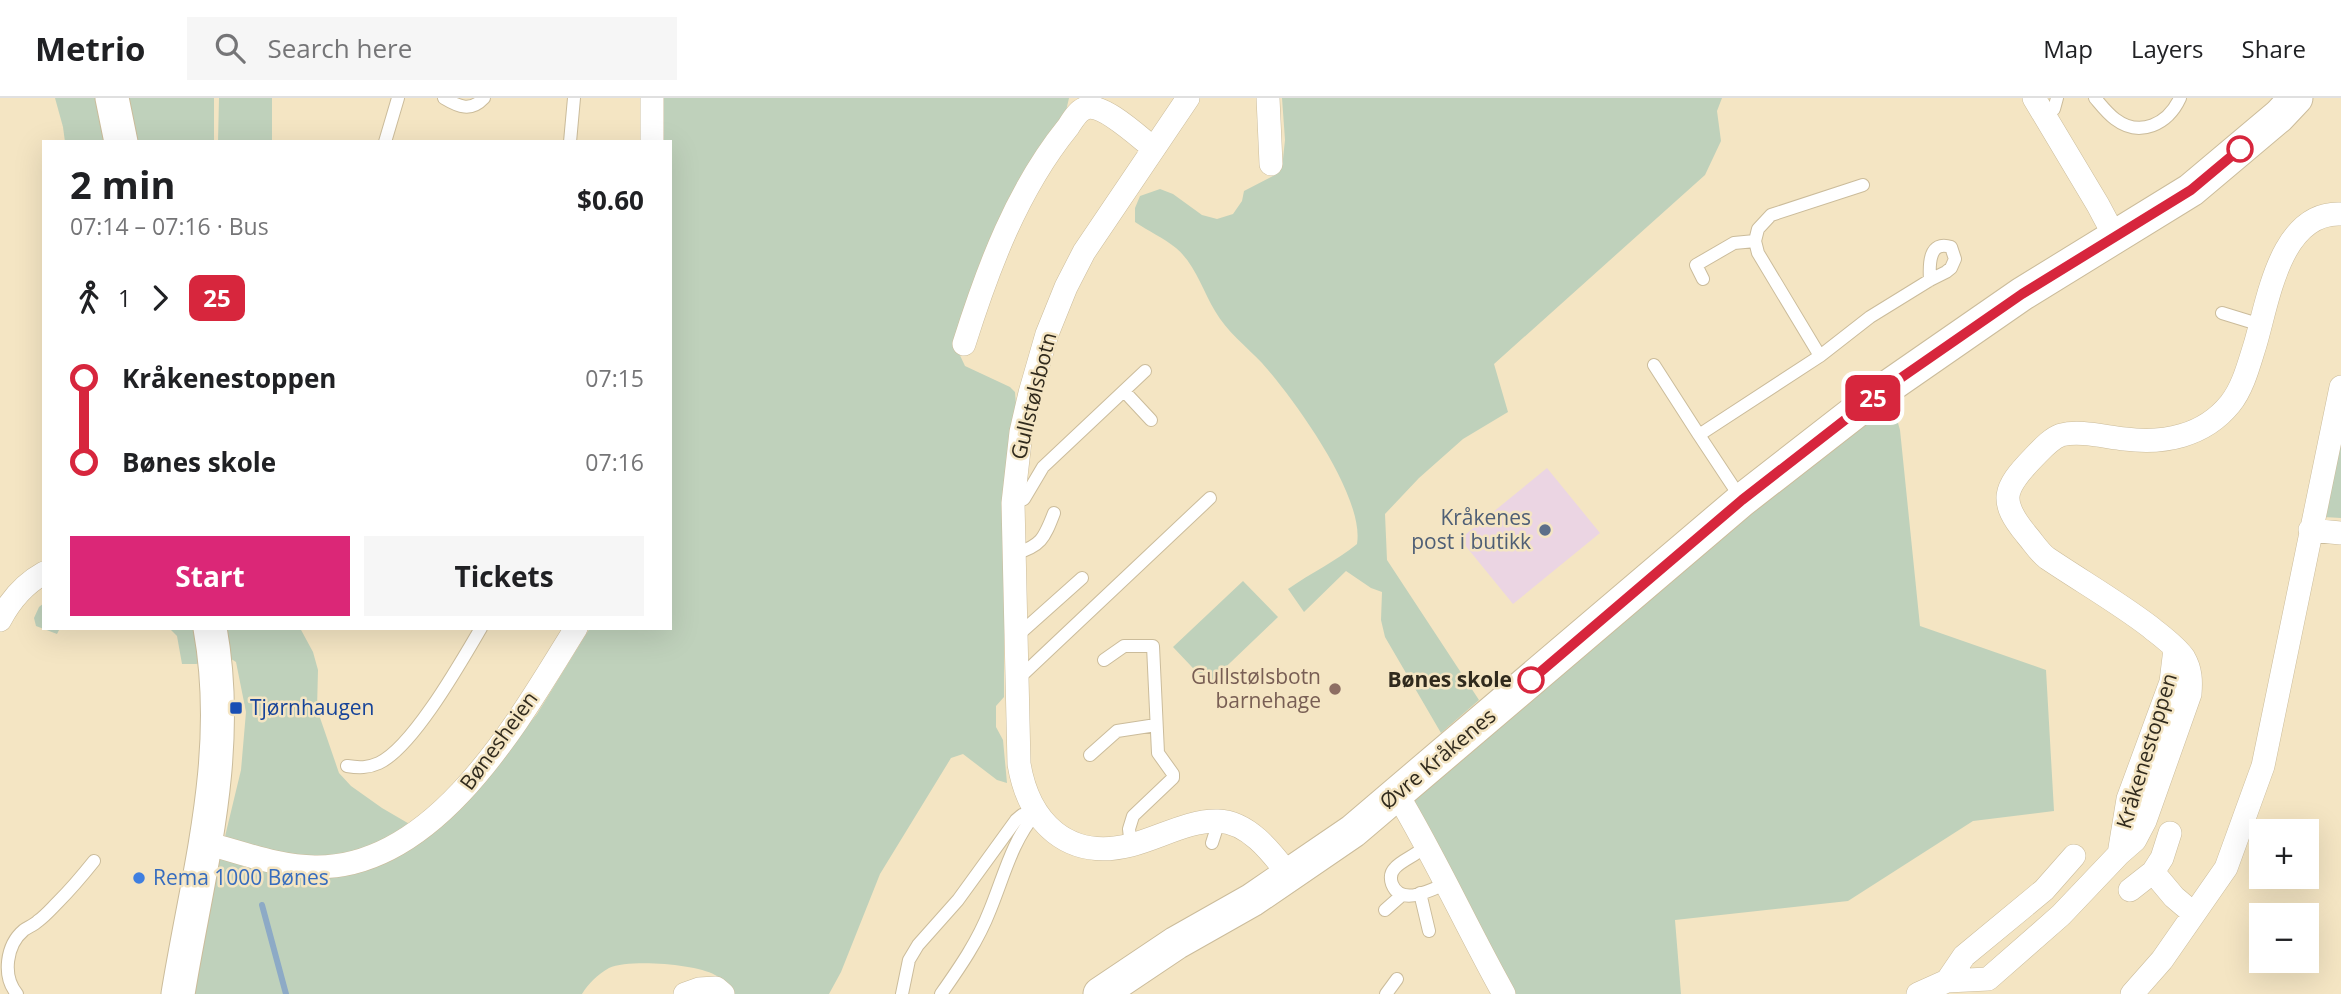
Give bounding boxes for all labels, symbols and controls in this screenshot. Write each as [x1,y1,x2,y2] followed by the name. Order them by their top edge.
[187,17,677,80] search box
[35,26,145,71] text: Metrio
[211,29,249,67] icon: search
[267,30,412,66] text: Search here
[2043,32,2093,65] text: Map
[2131,32,2204,65] text: Layers
[2242,32,2306,65] text: Share
[2227,136,2253,162] unlabelled marker
[70,158,175,210] text: 2 min
[577,182,644,218] text: $0.60
[70,210,269,242] text: 07:14 – 07:16 · Bus
[70,279,108,317] icon: walk
[141,279,179,317] icon: forward
[203,281,231,314] text: 25
[118,282,131,314] text: 1
[1004,329,1062,462] street label: Gullstølsbotn
[122,360,336,396] text: Kråkenestoppen
[585,362,644,394] text: 07:15
[1842,375,1904,421] line badge: 25
[1859,381,1887,414] text: 25
[122,444,276,480] text: Bønes skole
[585,446,644,478] text: 07:16
[1411,503,1531,555] place label: Kråkenes post i butikk
[1537,522,1553,538] marker: Kråkenes post i butikk
[70,536,350,616] button: Start
[364,536,644,616] button: Tickets
[1191,662,1321,714] place label: Gullstølsbotn barnehage
[1388,665,1512,693] place label: Bønes skole
[1518,667,1544,693] marker: Bønes skole
[2109,670,2183,832] street label: Kråkenestoppen
[1327,681,1343,697] marker: Gullstølsbotn barnehage
[453,685,543,795] street label: Bønesheien
[250,693,374,721] place label: Tjørnhaugen
[228,700,244,716] marker: Tjørnhaugen
[1373,701,1501,815] street label: Øvre Kråkenes
[2249,819,2319,973] map controls
[2249,819,2319,889] button: +
[153,863,329,891] place label: Rema 1000 Bønes
[131,870,147,886] marker: Rema 1000 Bønes
[2249,903,2319,973] button: −

